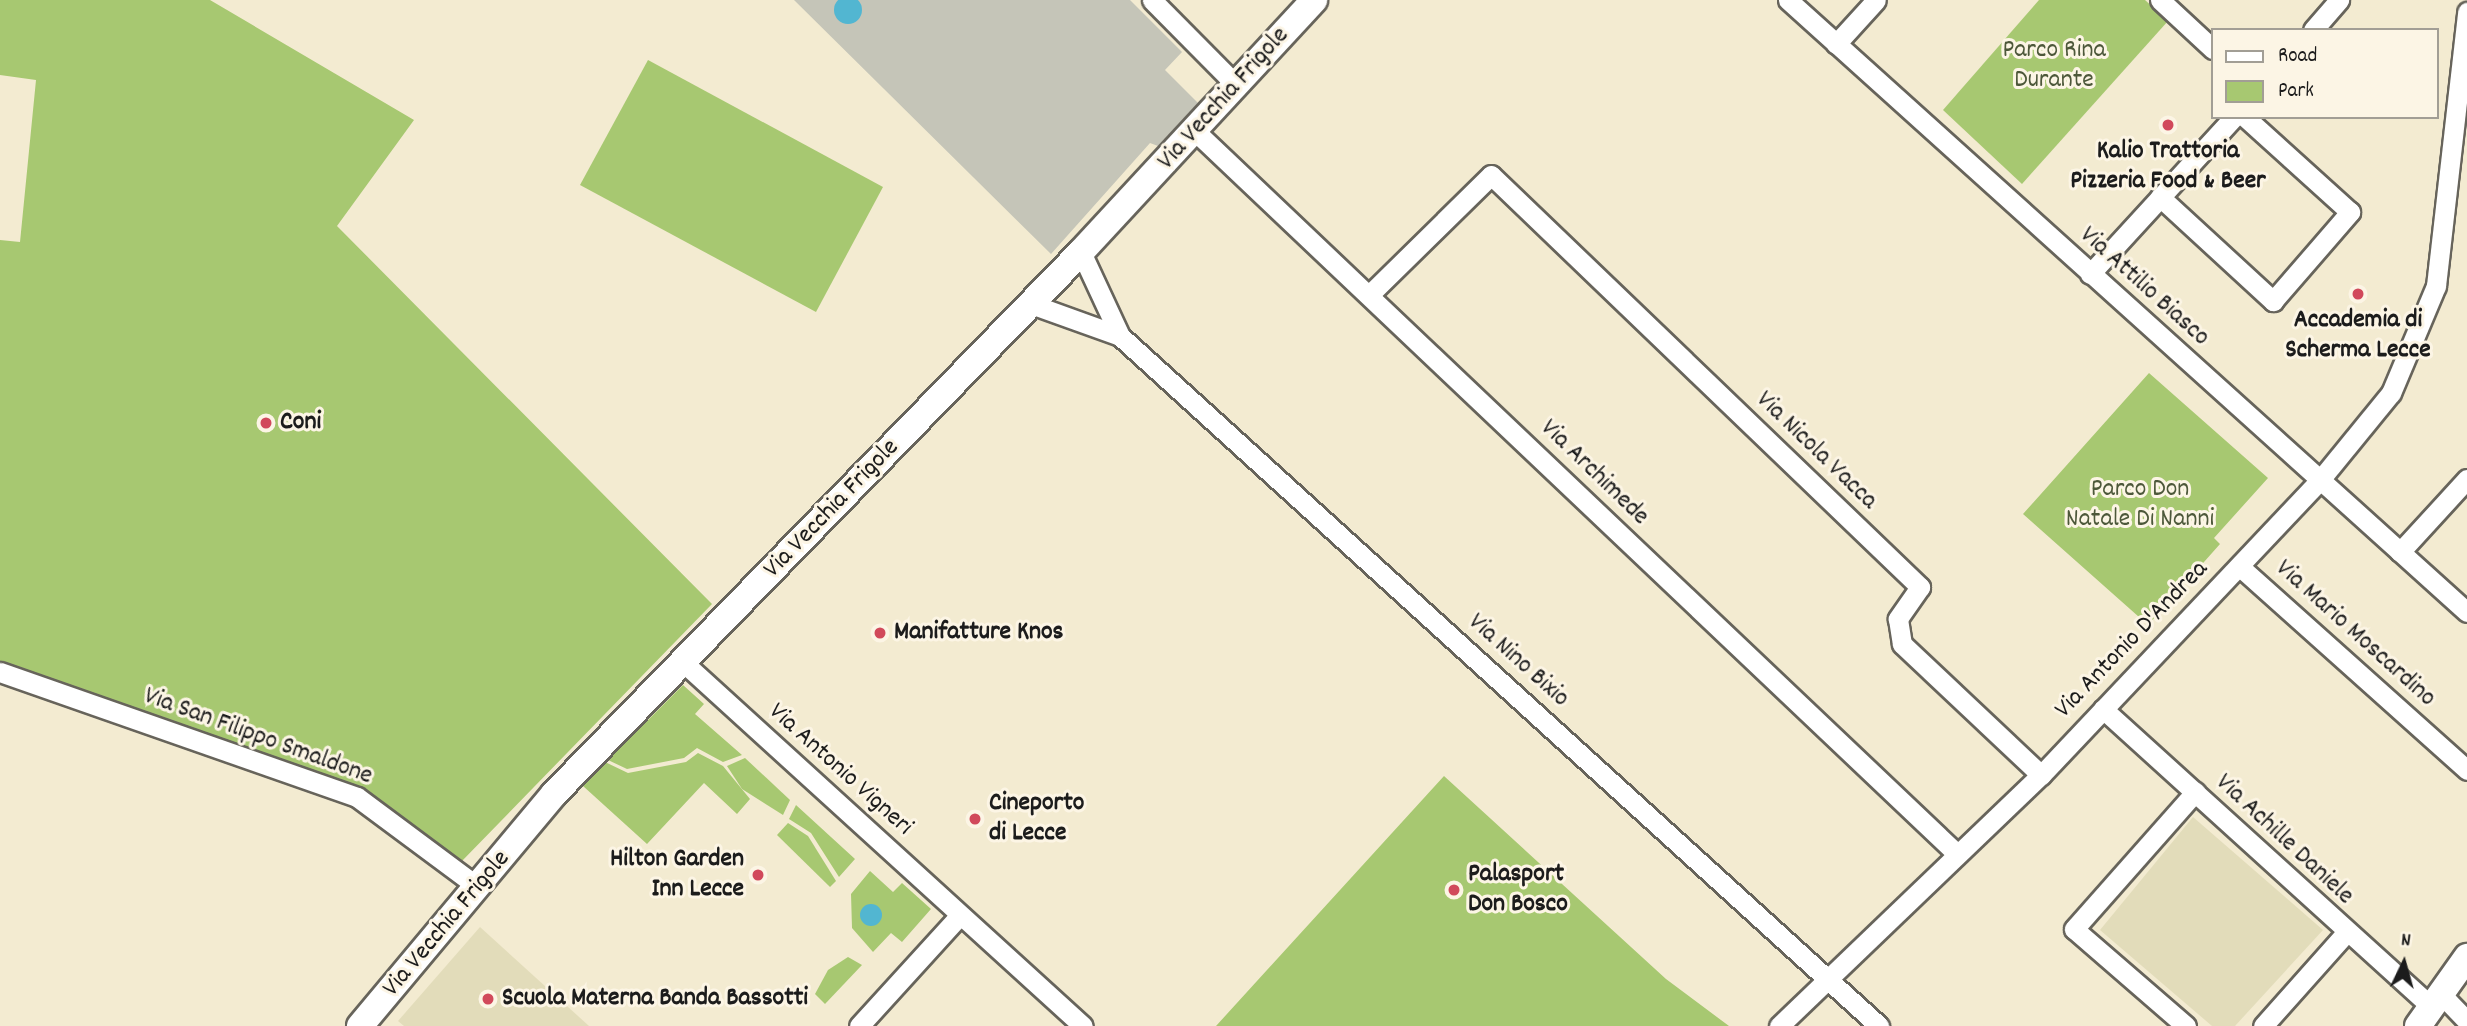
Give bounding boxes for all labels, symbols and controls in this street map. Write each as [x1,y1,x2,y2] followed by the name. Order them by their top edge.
[1152,21,1296,177] street label: Via Vecchia Frigole
[2212,28,2439,119] legend
[2002,35,2106,96] park label: Parco Rina Durante
[2278,42,2317,72] text: Road
[2278,77,2314,107] text: Park
[2160,117,2176,133] marker: Kalio Trattoria Pizzeria Food & Beer
[2070,136,2266,198] place label: Kalio Trattoria Pizzeria Food & Beer
[2073,220,2215,354] street label: Via Attilio Biasco
[2350,286,2366,302] marker: Accademia di Scherma Lecce
[2285,305,2431,366] place label: Accademia di Scherma Lecce
[1749,385,1883,517] street label: Via Nicola Vacca
[280,407,321,439] place label: Coni
[1533,413,1655,533] street label: Via Archimede
[258,415,274,431] marker: Coni
[758,433,906,585] street label: Via Vecchia Frigole
[2066,474,2214,536] park label: Parco Don Natale Di Nanni
[2268,554,2442,714] street label: Via Mario Moscardino
[2049,555,2215,725] street label: Via Antonio D'Andrea
[1461,607,1575,715] street label: Via Nino Bixio
[894,617,1064,649] place label: Manifatture Knos
[872,625,888,641] marker: Manifatture Knos
[140,681,376,793] street label: Via San Filippo Smaldone
[761,697,919,843] street label: Via Antonio Vigneri
[2208,768,2360,912] street label: Via Achille Daniele
[989,788,1084,850] place label: Cineporto di Lecce
[967,811,983,827] marker: Cineporto di Lecce
[377,844,517,1004] street label: Via Vecchia Frigole
[610,844,744,906] place label: Hilton Garden Inn Lecce
[1468,859,1568,920] place label: Palasport Don Bosco
[750,867,766,883] marker: Hilton Garden Inn Lecce
[1446,882,1462,898] marker: Palasport Don Bosco
[2369,928,2439,998] north arrow
[2400,928,2412,955] text: N
[502,983,808,1015] place label: Scuola Materna Banda Bassotti
[480,991,496,1007] marker: Scuola Materna Banda Bassotti

